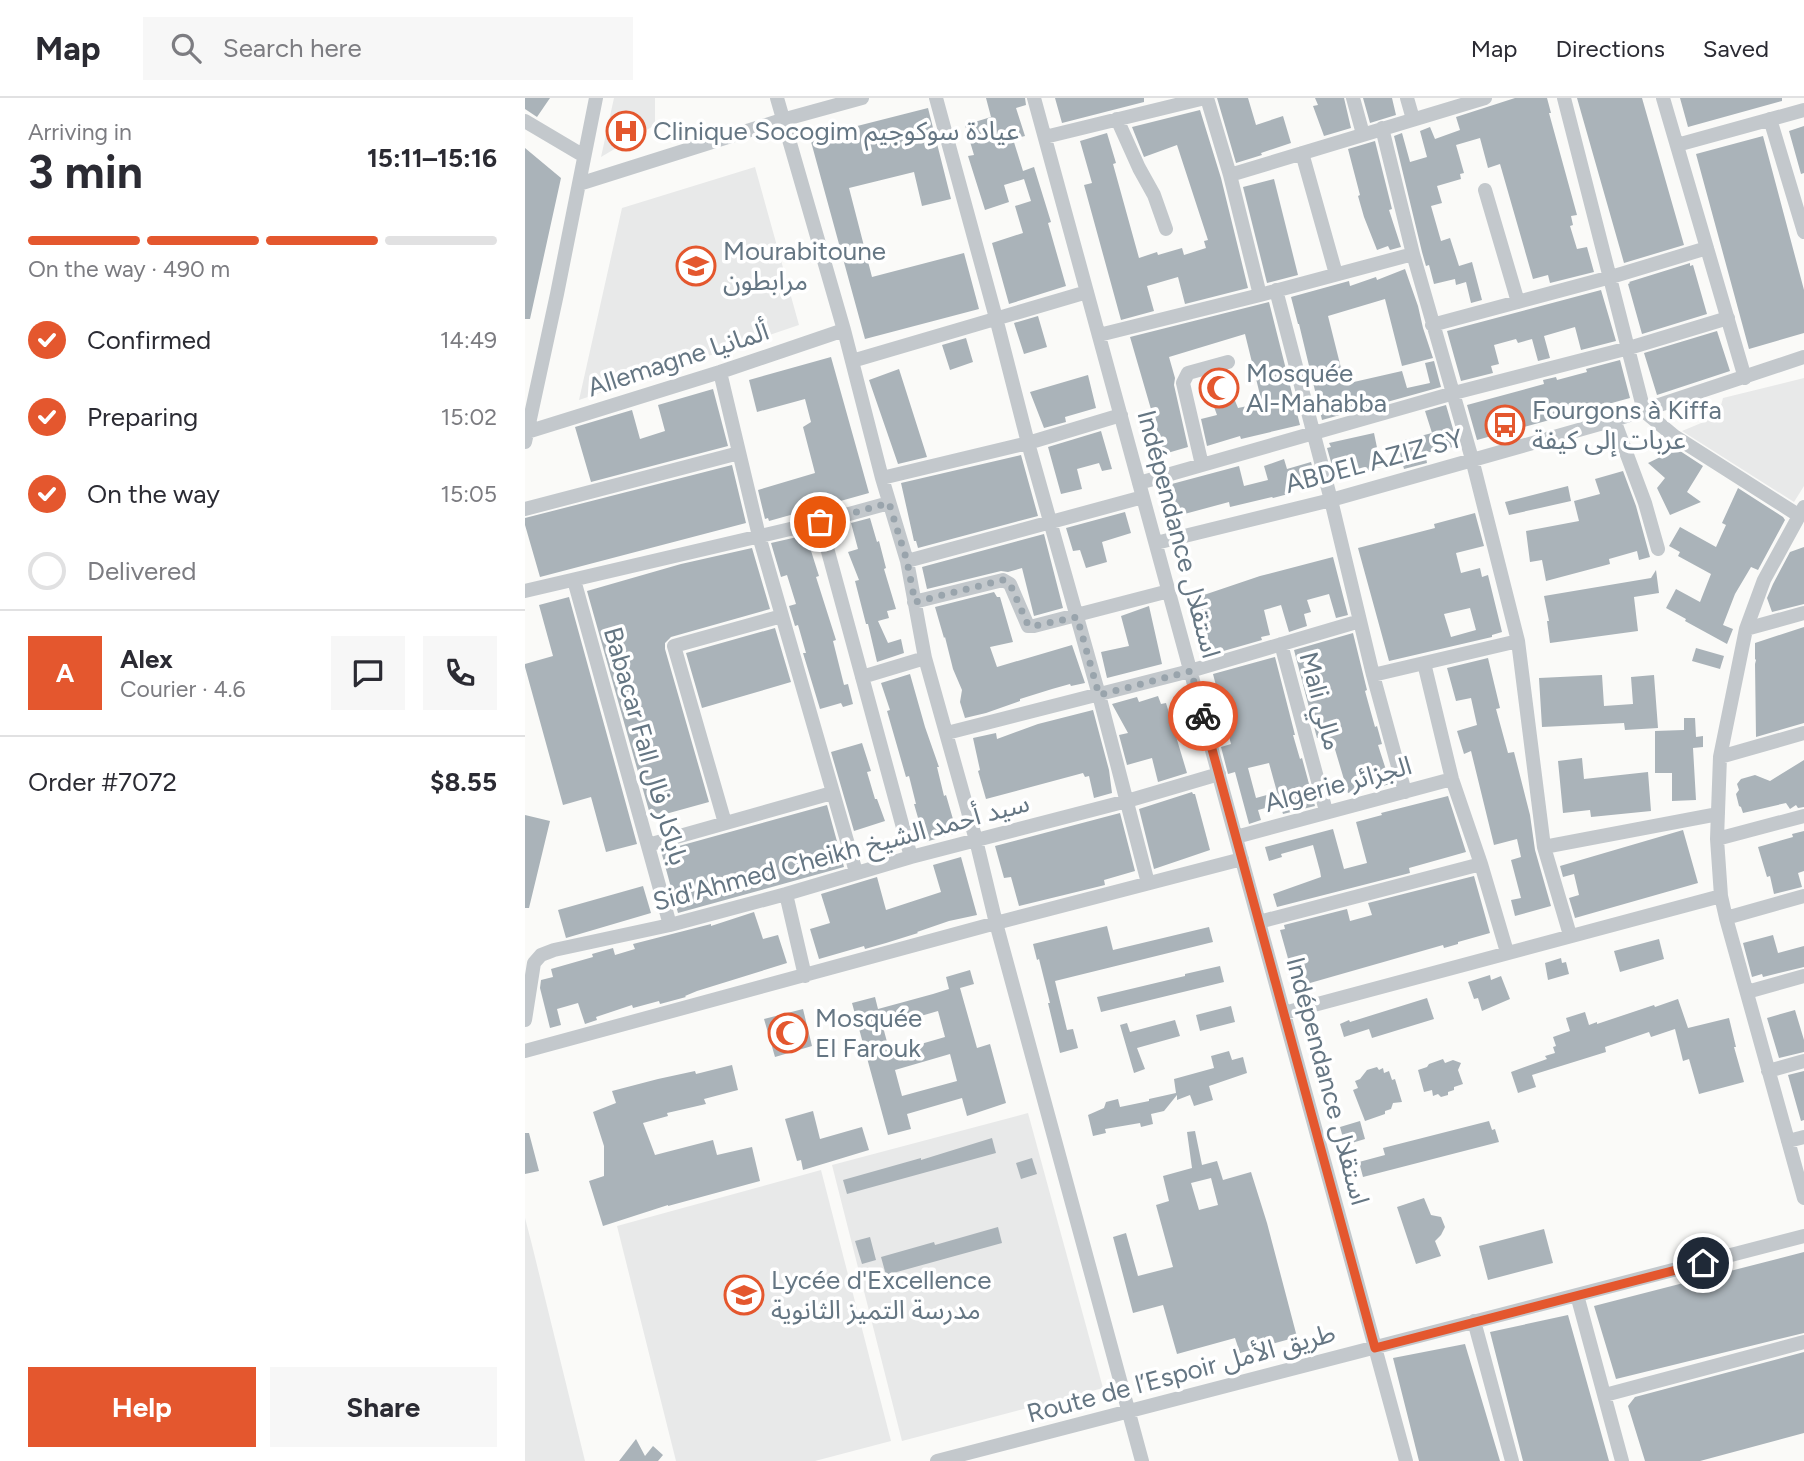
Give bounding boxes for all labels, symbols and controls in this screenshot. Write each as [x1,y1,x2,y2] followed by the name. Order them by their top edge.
[143,17,633,80] search box
[35,29,101,68] text: Map
[167,29,205,67] icon: search
[223,32,362,64] text: Search here
[1471,34,1517,63] text: Map
[1555,34,1665,63] text: Directions
[1703,34,1769,63] text: Saved
[605,110,647,152] hospital icon: Clinique Socogim عيادة سوكوجيم
[653,115,1019,151] place label: Clinique Socogim عيادة سوكوجيم
[28,118,132,146] text: Arriving in
[367,142,497,174] text: 15:11–15:16
[28,144,143,200] text: 3 min
[723,235,886,297] place label: Mourabitoune مرابطون
[675,245,717,287] school or university icon: Mourabitoune مرابطون
[28,255,230,283] text: On the way · 490 m
[583,314,773,403] street label: Allemagne ألمانيا
[28,321,66,359] icon: check
[87,324,211,356] text: Confirmed
[440,326,497,354] text: 14:49
[1246,357,1387,419] place label: Mosquée Al-Mahabba
[1198,367,1240,409] mosque icon: Mosquée Al-Mahabba
[1532,394,1722,457] place label: Fourgons à Kiffa عربات إلى كيفة
[28,398,66,436] icon: check
[87,401,198,433] text: Preparing
[441,403,497,431] text: 15:02
[1484,404,1526,446] bus stop icon: Fourgons à Kiffa عربات إلى كيفة
[1130,406,1228,662] street label: Indépendance استقلال
[1282,422,1467,500] street label: ABDEL AZIZ SY
[28,475,66,513] icon: check
[87,478,220,510] text: On the way
[440,480,497,508] text: 15:05
[790,492,850,552] pin
[801,503,839,541] icon: bag
[87,555,196,587] text: Delivered
[597,623,695,869] street label: Babacar Fall باباكار فال
[331,636,405,710] button: chat
[423,636,497,710] button: phone
[120,643,173,675] text: Alex
[1289,648,1349,755] street label: Mali مالي
[56,657,74,689] text: A
[120,675,246,703] text: Courier · 4.6
[1168,681,1238,751] courier
[1184,697,1222,735] icon: bike
[1261,749,1415,819] street label: Algerie الجزائر
[28,766,177,798] text: Order #7072
[430,766,497,798] text: $8.55
[649,786,1034,922] street label: Sid'Ahmed Cheikh سيد أحمد الشيخ
[1279,953,1377,1209] street label: Indépendance استقلال
[815,1002,922,1064] place label: Mosquée El Farouk
[767,1012,809,1054] mosque icon: Mosquée El Farouk
[1673,1233,1733,1293] pin
[1684,1244,1722,1282] icon: home
[771,1264,991,1326] place label: Lycée d'Excellence مدرسة التميز الثانوية
[723,1274,765,1316] school or university icon: Lycée d'Excellence مدرسة التميز الثانوية
[1023,1316,1339,1430] street label: Route de l’Espoir طريق الأمل
[28,1367,256,1447] button: Help
[270,1367,497,1447] button: Share

